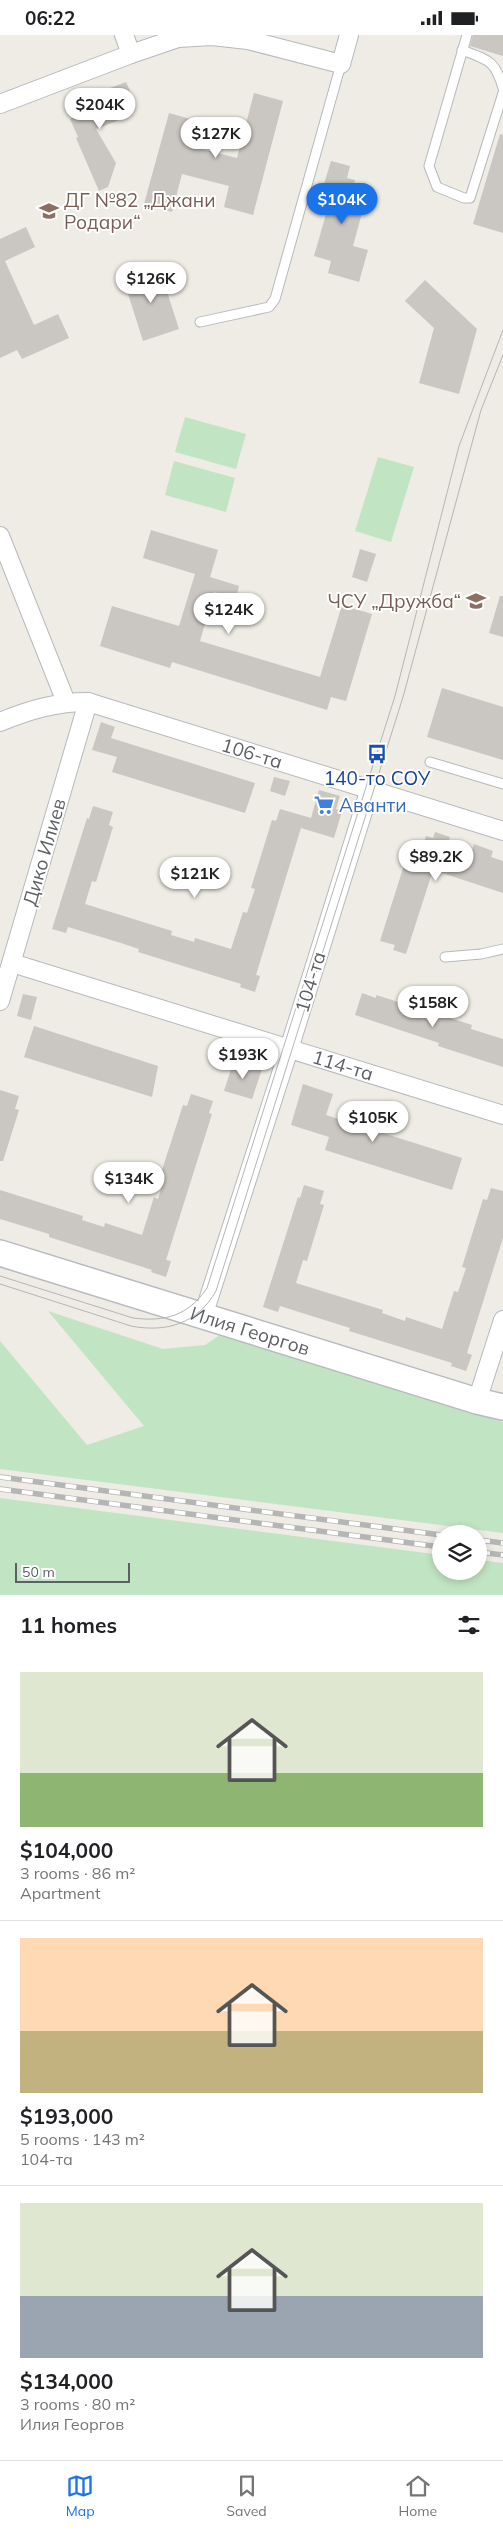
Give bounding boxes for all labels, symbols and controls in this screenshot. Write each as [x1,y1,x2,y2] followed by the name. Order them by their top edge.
[25,6,75,30] text: 06:22
[65,87,135,130] pin: $204K
[75,94,125,114] text: $204K
[181,117,251,159] pin: $127K
[191,123,241,143] text: $127K
[307,183,377,225] pin: $104K
[64,188,216,234] place label: ДГ №82 „Джани Родари“
[317,189,367,209] text: $104K
[38,200,60,222] school or university icon: ДГ №82 „Джани Родари“
[116,261,186,304] pin: $126K
[126,268,176,288] text: $126K
[328,589,461,613] place label: ЧСУ „Дружба“
[465,590,487,612] school or university icon: ЧСУ „Дружба“
[194,593,264,635] pin: $124K
[204,599,254,619] text: $124K
[219,732,285,774] street label: 106-та
[366,743,388,765] bus stop icon: 140-то СОУ
[324,766,431,790] place label: 140-то СОУ
[339,793,406,817] place label: Аванти
[313,794,335,816] supermarket icon: Аванти
[17,796,71,908] street label: Дико Илиев
[395,839,477,882] pin: $89.2K
[409,846,463,866] text: $89.2K
[160,857,230,899] pin: $121K
[170,863,220,883] text: $121K
[289,949,331,1015] street label: 104-та
[398,985,468,1028] pin: $158K
[408,992,458,1012] text: $158K
[208,1037,278,1080] pin: $193K
[218,1044,268,1064] text: $193K
[310,1044,376,1086] street label: 114-та
[338,1101,408,1143] pin: $105K
[348,1107,398,1127] text: $105K
[94,1161,164,1204] pin: $134K
[104,1168,154,1188] text: $134K
[188,1301,313,1360] street label: Илия Георгов
[432,1525,487,1580] map controls
[432,1525,487,1580] button: layers
[15,1560,130,1583] scale bar
[22,1563,55,1581] text: 50 m
[455,1611,483,1639] icon: filters
[20,1612,117,1638] text: 11 homes
[207,1705,297,1795] icon: home
[20,1837,113,1863] text: $104,000
[20,1863,135,1883] text: 3 rooms · 86 m²
[20,1883,101,1903] text: Apartment
[207,1970,297,2060] icon: home
[20,2103,113,2129] text: $193,000
[20,2129,145,2149] text: 5 rooms · 143 m²
[20,2149,73,2169] text: 104-та
[207,2235,297,2325] icon: home
[20,2368,113,2394] text: $134,000
[20,2394,135,2414] text: 3 rooms · 80 m²
[20,2414,124,2434] text: Илия Георгов
[66,2472,95,2520] tab: Map
[226,2472,267,2520] tab: Saved
[398,2472,437,2520] tab: Home

